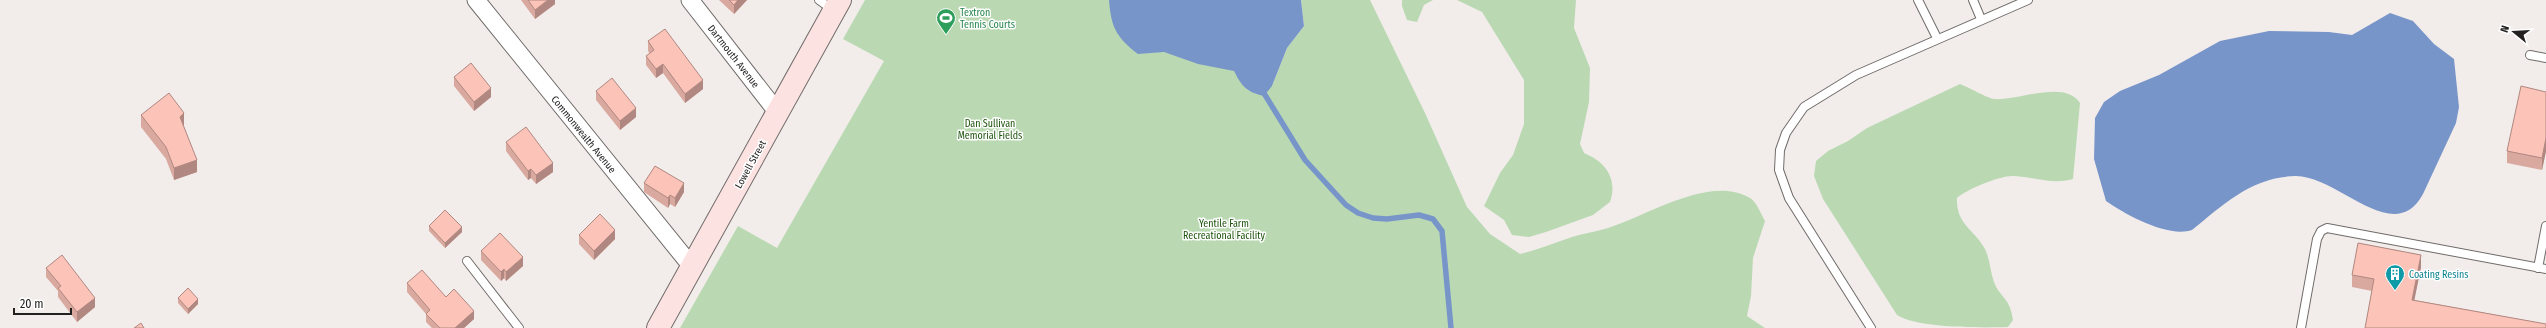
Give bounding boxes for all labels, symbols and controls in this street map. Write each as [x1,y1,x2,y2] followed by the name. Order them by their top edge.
[935,7,957,35] sports icon: Textron Tennis Courts
[960,7,1015,31] place label: Textron Tennis Courts
[2494,12,2534,52] north arrow
[705,23,762,90] street label: Dartmouth Avenue
[2498,24,2512,34] text: N
[548,94,618,176] street label: Commonwealth Avenue
[958,118,1022,142] park label: Dan Sullivan Memorial Fields
[733,138,769,191] street label: Lowell Street
[1183,218,1266,242] park label: Yentile Farm Recreational Facility
[2384,263,2406,291] building icon: Coating Resins
[2409,269,2469,281] place label: Coating Resins
[14,290,71,316] scale bar
[20,297,44,311] text: 20 m

